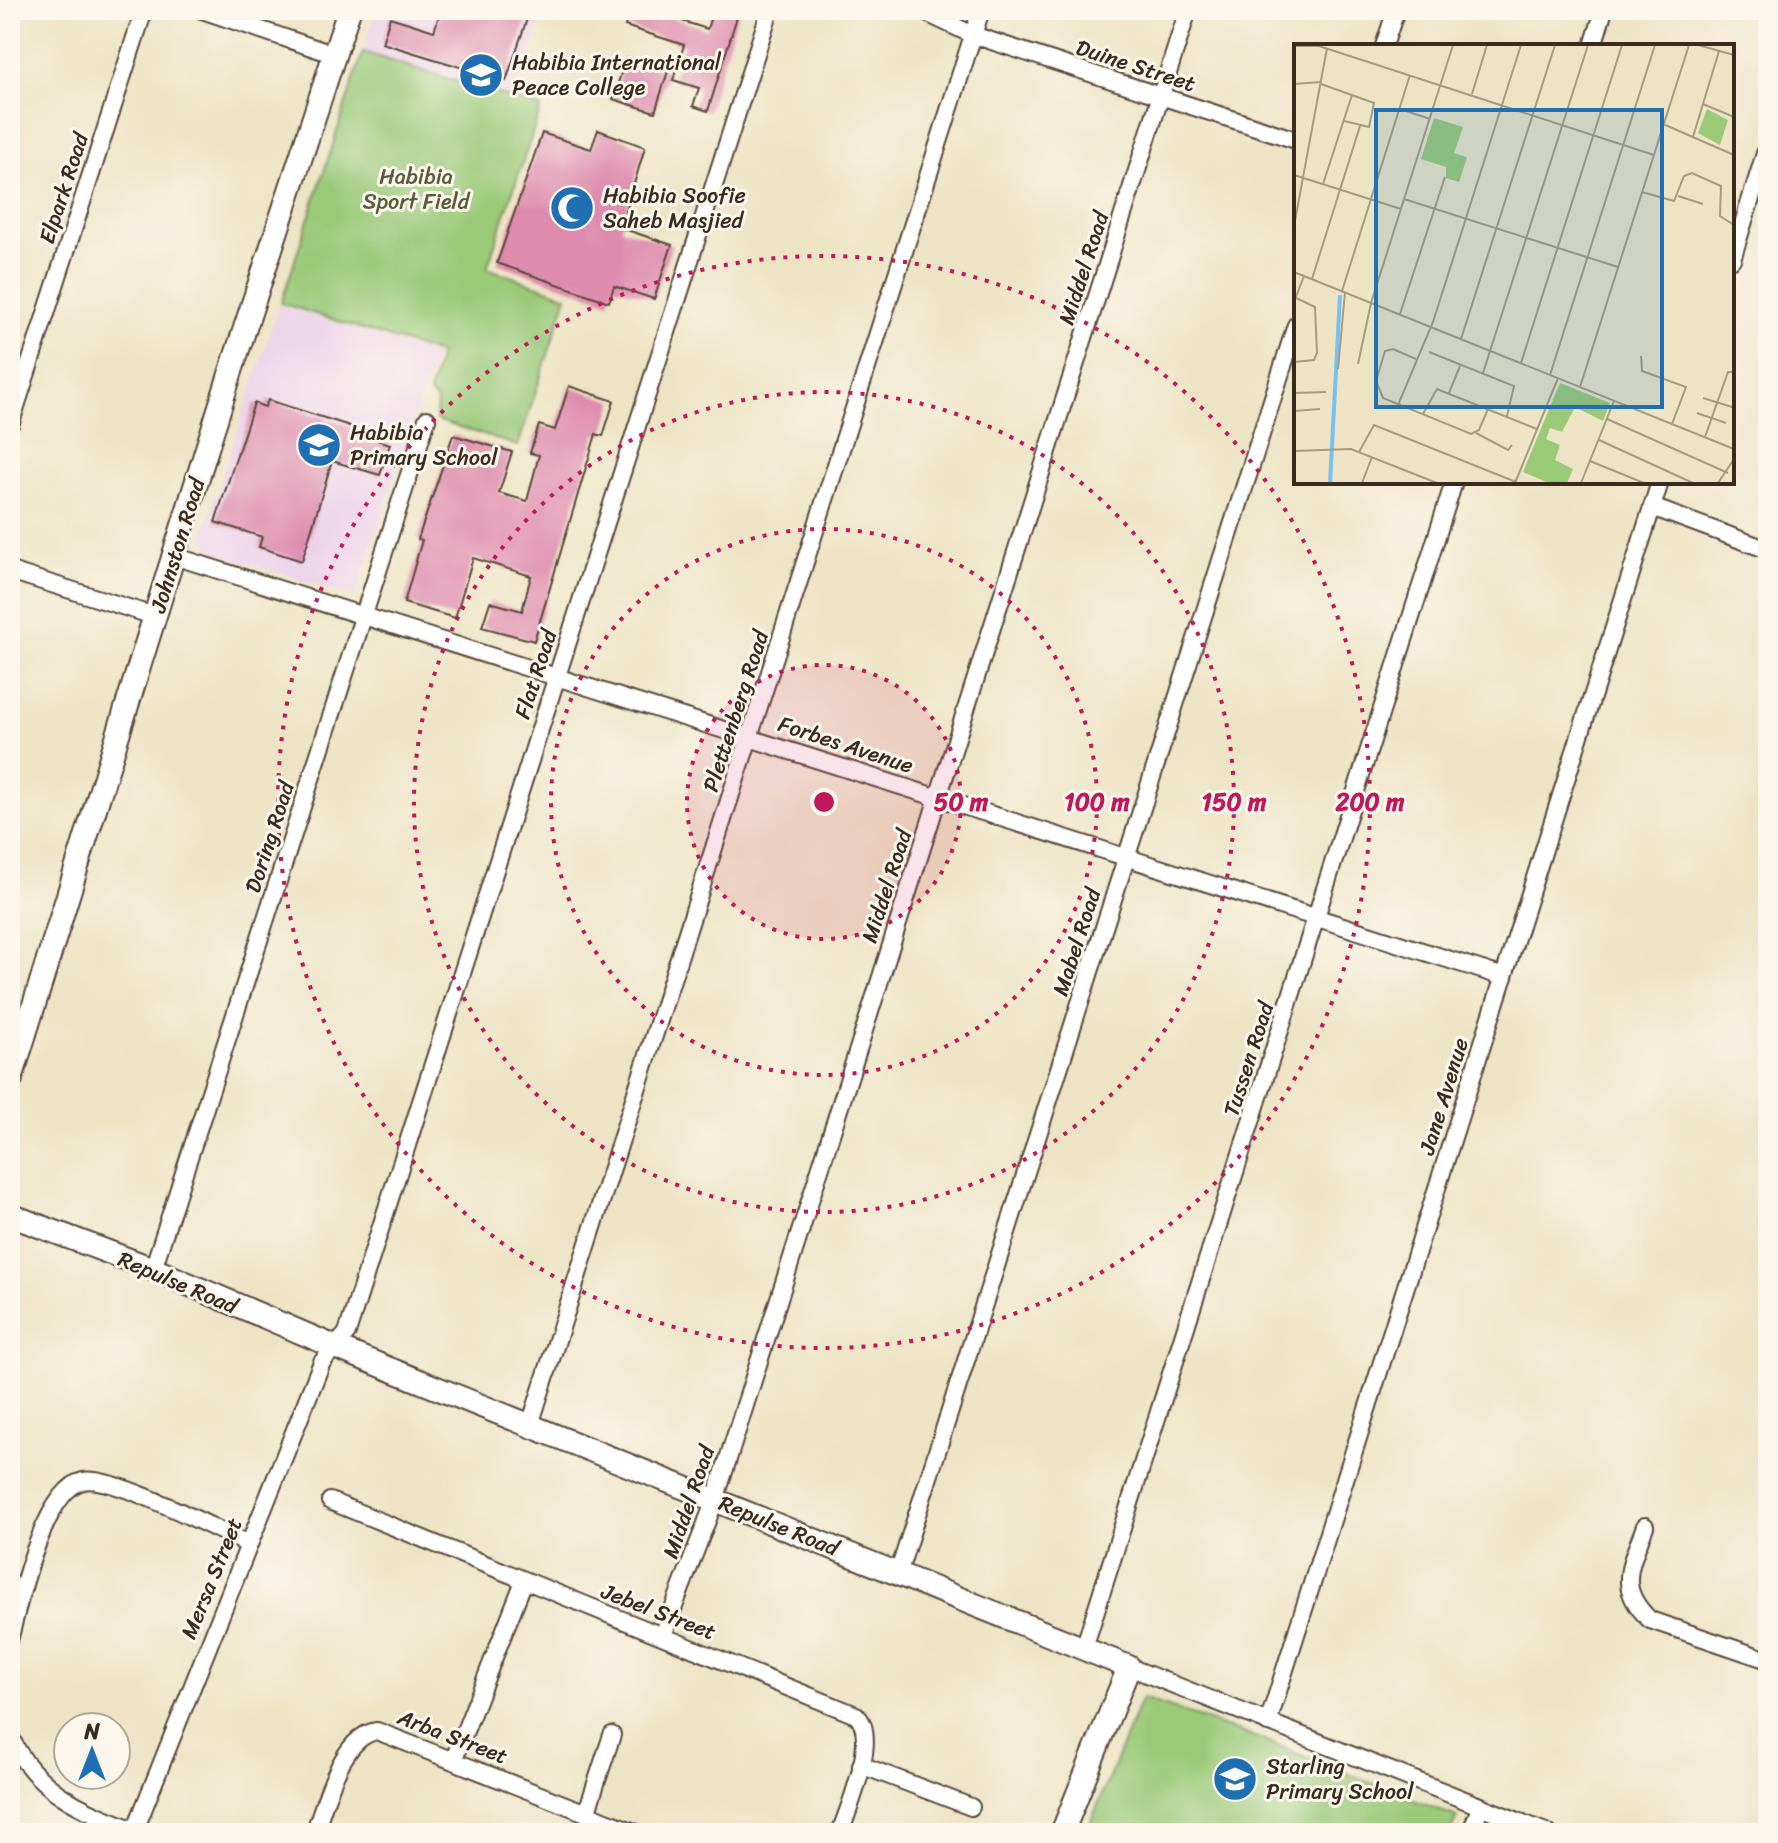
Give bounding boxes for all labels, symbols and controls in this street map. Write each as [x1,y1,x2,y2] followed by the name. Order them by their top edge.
[1071,28,1201,103] street label: Duine Street
[512,43,722,107] place label: Habibia International Peace College
[1294,44,1734,484] inset map
[457,51,505,99] school or university icon: Habibia International Peace College
[27,126,100,249] street label: Elpark Road
[363,157,471,221] park label: Habibia Sport Field
[603,176,746,240] place label: Habibia Soofie Saheb Masjied
[548,184,596,232] mosque icon: Habibia Soofie Saheb Masjied
[1047,205,1121,330] street label: Middel Road
[350,413,498,477] place label: Habibia Primary School
[295,421,343,469] school or university icon: Habibia Primary School
[138,472,217,618] street label: Johnston Road
[503,623,569,724] street label: Flat Road
[691,624,780,797] street label: Plettenberg Road
[773,704,919,785] street label: Forbes Avenue
[233,775,306,898] street label: Doring Road
[934,781,989,823] text: 50 m
[1064,781,1130,823] text: 100 m
[1202,781,1267,823] text: 150 m
[1335,781,1405,823] text: 200 m
[810,788,838,816] centre of rings
[850,823,924,948] street label: Middel Road
[1041,882,1113,1001] street label: Mabel Road
[1212,996,1286,1121] street label: Tussen Road
[1407,1033,1480,1160] street label: Jane Avenue
[112,1240,245,1326] street label: Repulse Road
[651,1439,726,1564] street label: Middel Road
[713,1484,846,1568] street label: Repulse Road
[169,1511,254,1645] street label: Mersa Street
[595,1571,722,1651] street label: Jebel Street
[391,1697,514,1775] street label: Arba Street
[52,1711,132,1791] north arrow
[83,1712,100,1751] text: N
[1266,1747,1414,1811] place label: Starling Primary School
[1211,1755,1259,1803] school or university icon: Starling Primary School

